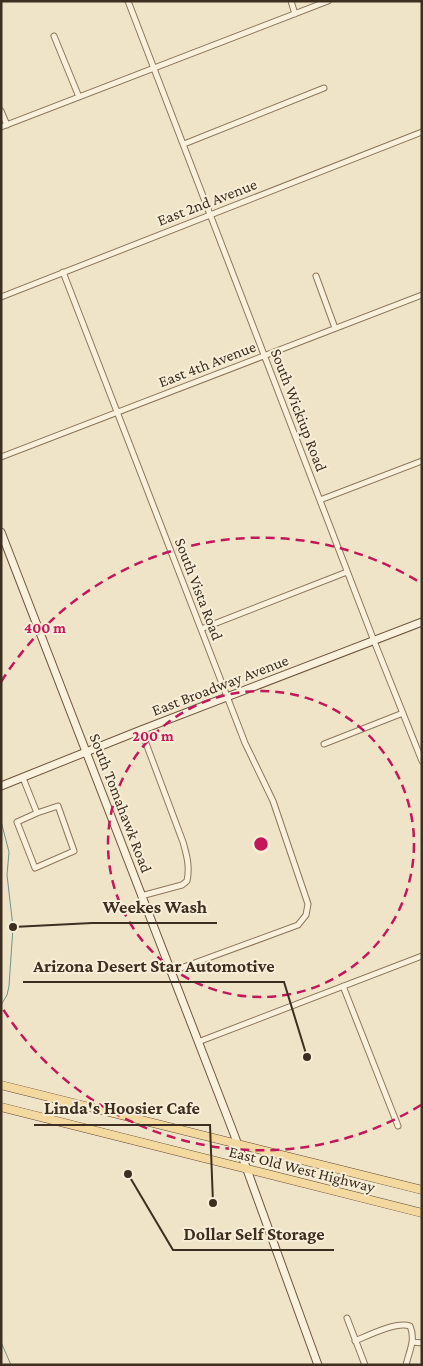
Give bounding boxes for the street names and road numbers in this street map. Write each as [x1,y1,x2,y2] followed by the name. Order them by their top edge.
[155,175,259,229] street label: East 2nd Avenue
[156,338,258,390] street label: East 4th Avenue
[267,346,330,475] street label: South Wickiup Road
[172,535,227,643] street label: South Vista Road
[149,651,291,720] street label: East Broadway Avenue
[87,731,156,876] street label: South Tomahawk Road
[227,1143,377,1197] street label: East Old West Highway

